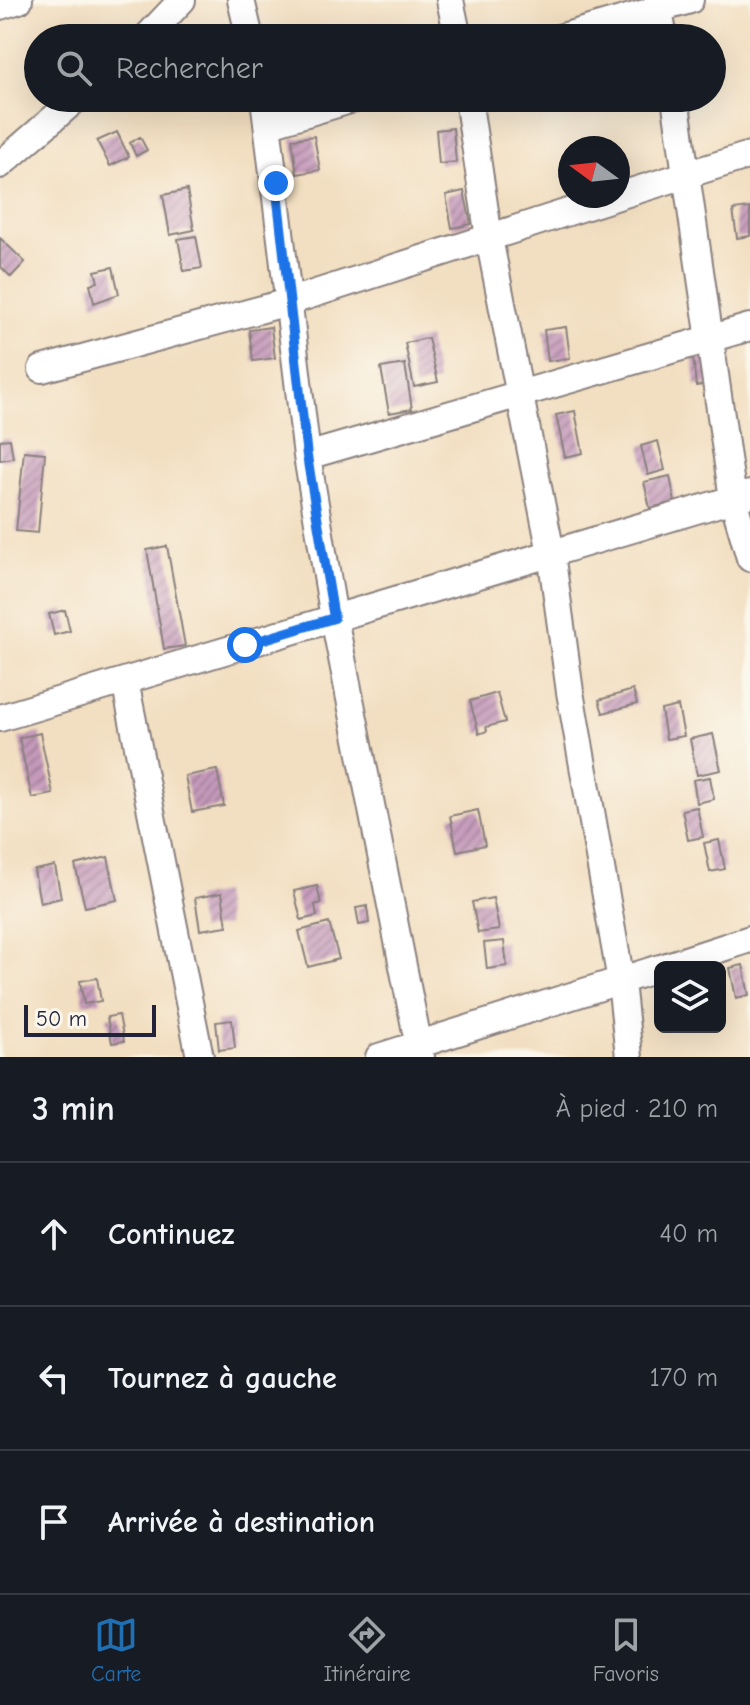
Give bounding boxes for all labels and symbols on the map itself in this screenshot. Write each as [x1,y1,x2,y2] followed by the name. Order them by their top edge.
[558,136,630,208] north arrow
[258,165,294,201] route end
[227,627,263,663] route start
[24,1001,156,1037] scale bar

